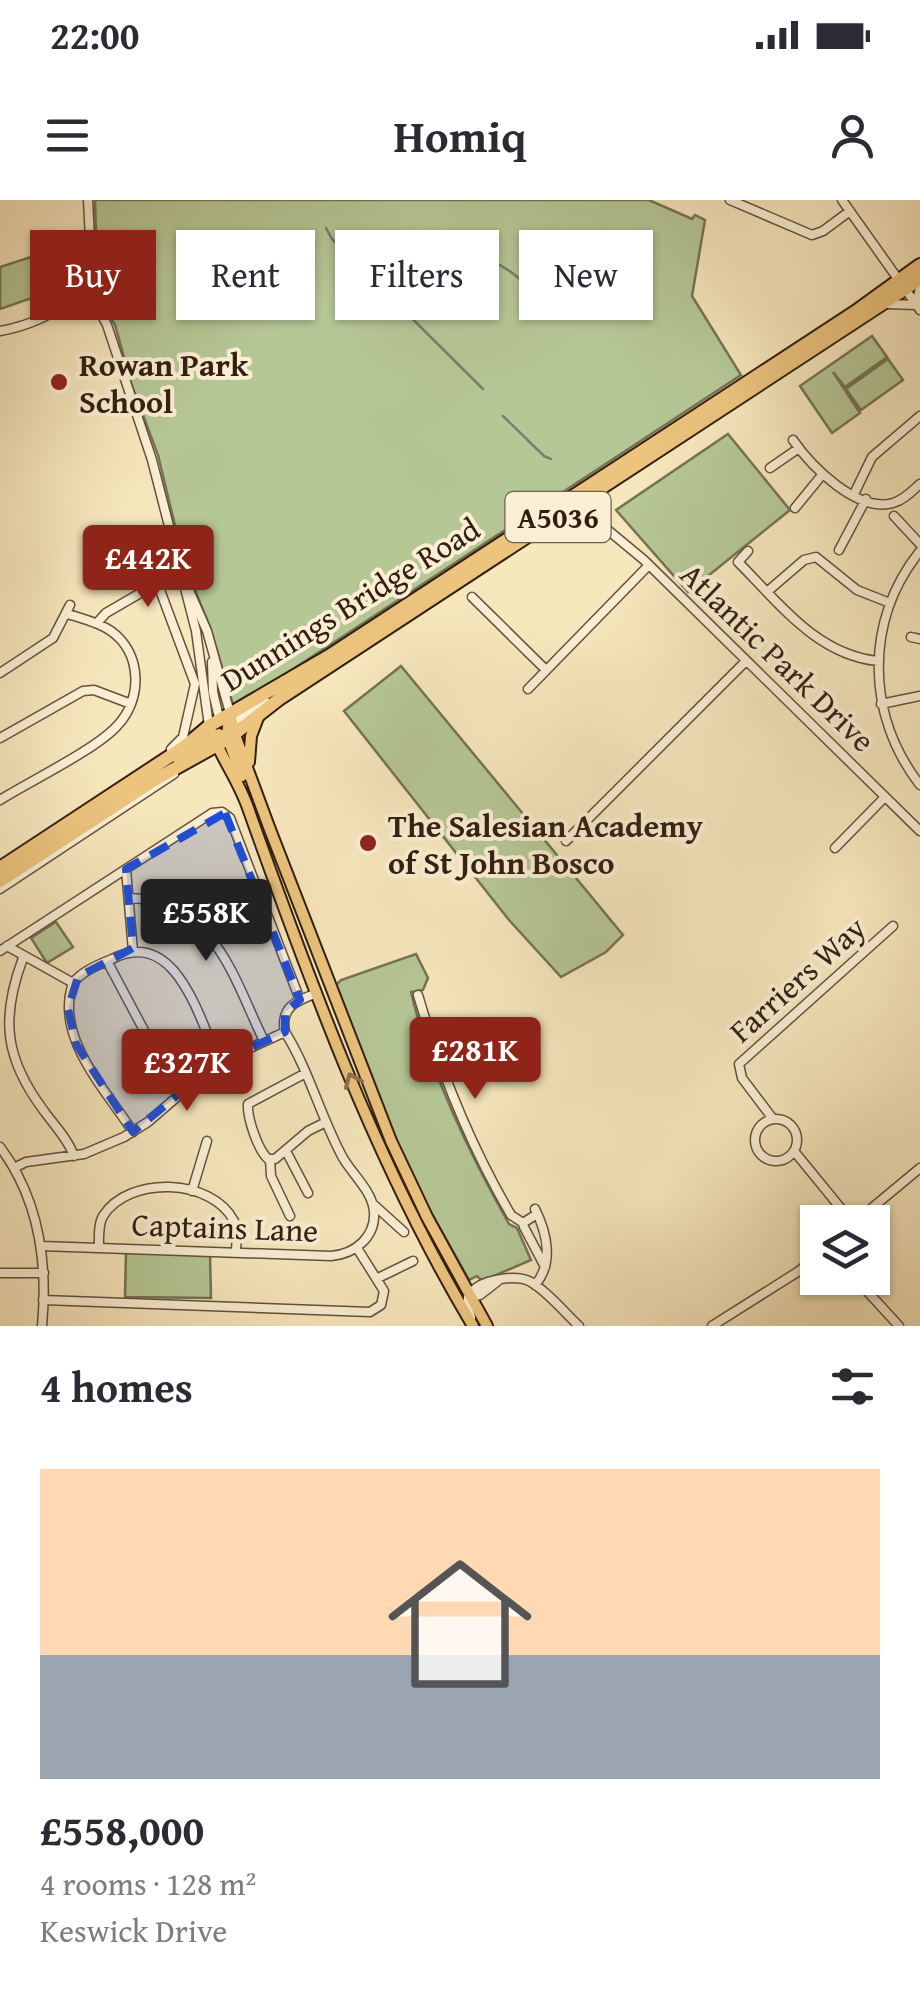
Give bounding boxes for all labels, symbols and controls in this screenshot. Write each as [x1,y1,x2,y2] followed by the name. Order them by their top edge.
[50,7,140,63] text: 22:00
[394,103,526,168] text: Homiq
[40,108,95,163] icon: menu
[825,108,880,163] icon: person
[30,230,156,320] chip: Buy
[176,230,315,320] chip: Rent
[335,230,499,320] chip: Filters
[519,230,653,320] chip: New
[79,341,249,425] place label: Rowan Park School
[48,371,70,393] marker: Rowan Park School
[506,492,610,542] road number: A5036
[211,505,489,703] street label: Dunnings Bridge Road
[78,525,218,610] pin: £442K
[105,534,191,581] text: £442K
[670,552,886,762] street label: Atlantic Park Drive
[388,802,704,886] place label: The Salesian Academy of St John Bosco
[357,832,379,854] marker: The Salesian Academy of St John Bosco
[136,879,276,964] pin: £558K
[163,888,249,935] text: £558K
[718,905,876,1053] street label: Farriers Way
[405,1017,545,1102] pin: £281K
[432,1026,518,1073] text: £281K
[117,1029,257,1114] pin: £327K
[144,1038,230,1085] text: £327K
[343,1072,363,1090] one-way arrow
[131,1200,319,1254] street label: Captains Lane
[800,1205,890,1295] map controls
[800,1205,890,1295] button: layers
[40,1356,193,1417] text: 4 homes
[825,1359,880,1414] icon: filters
[370,1534,550,1714] icon: home
[40,1799,204,1860] text: £558,000
[40,1860,256,1907] text: 4 rooms · 128 m²
[40,1907,227,1954] text: Keswick Drive

